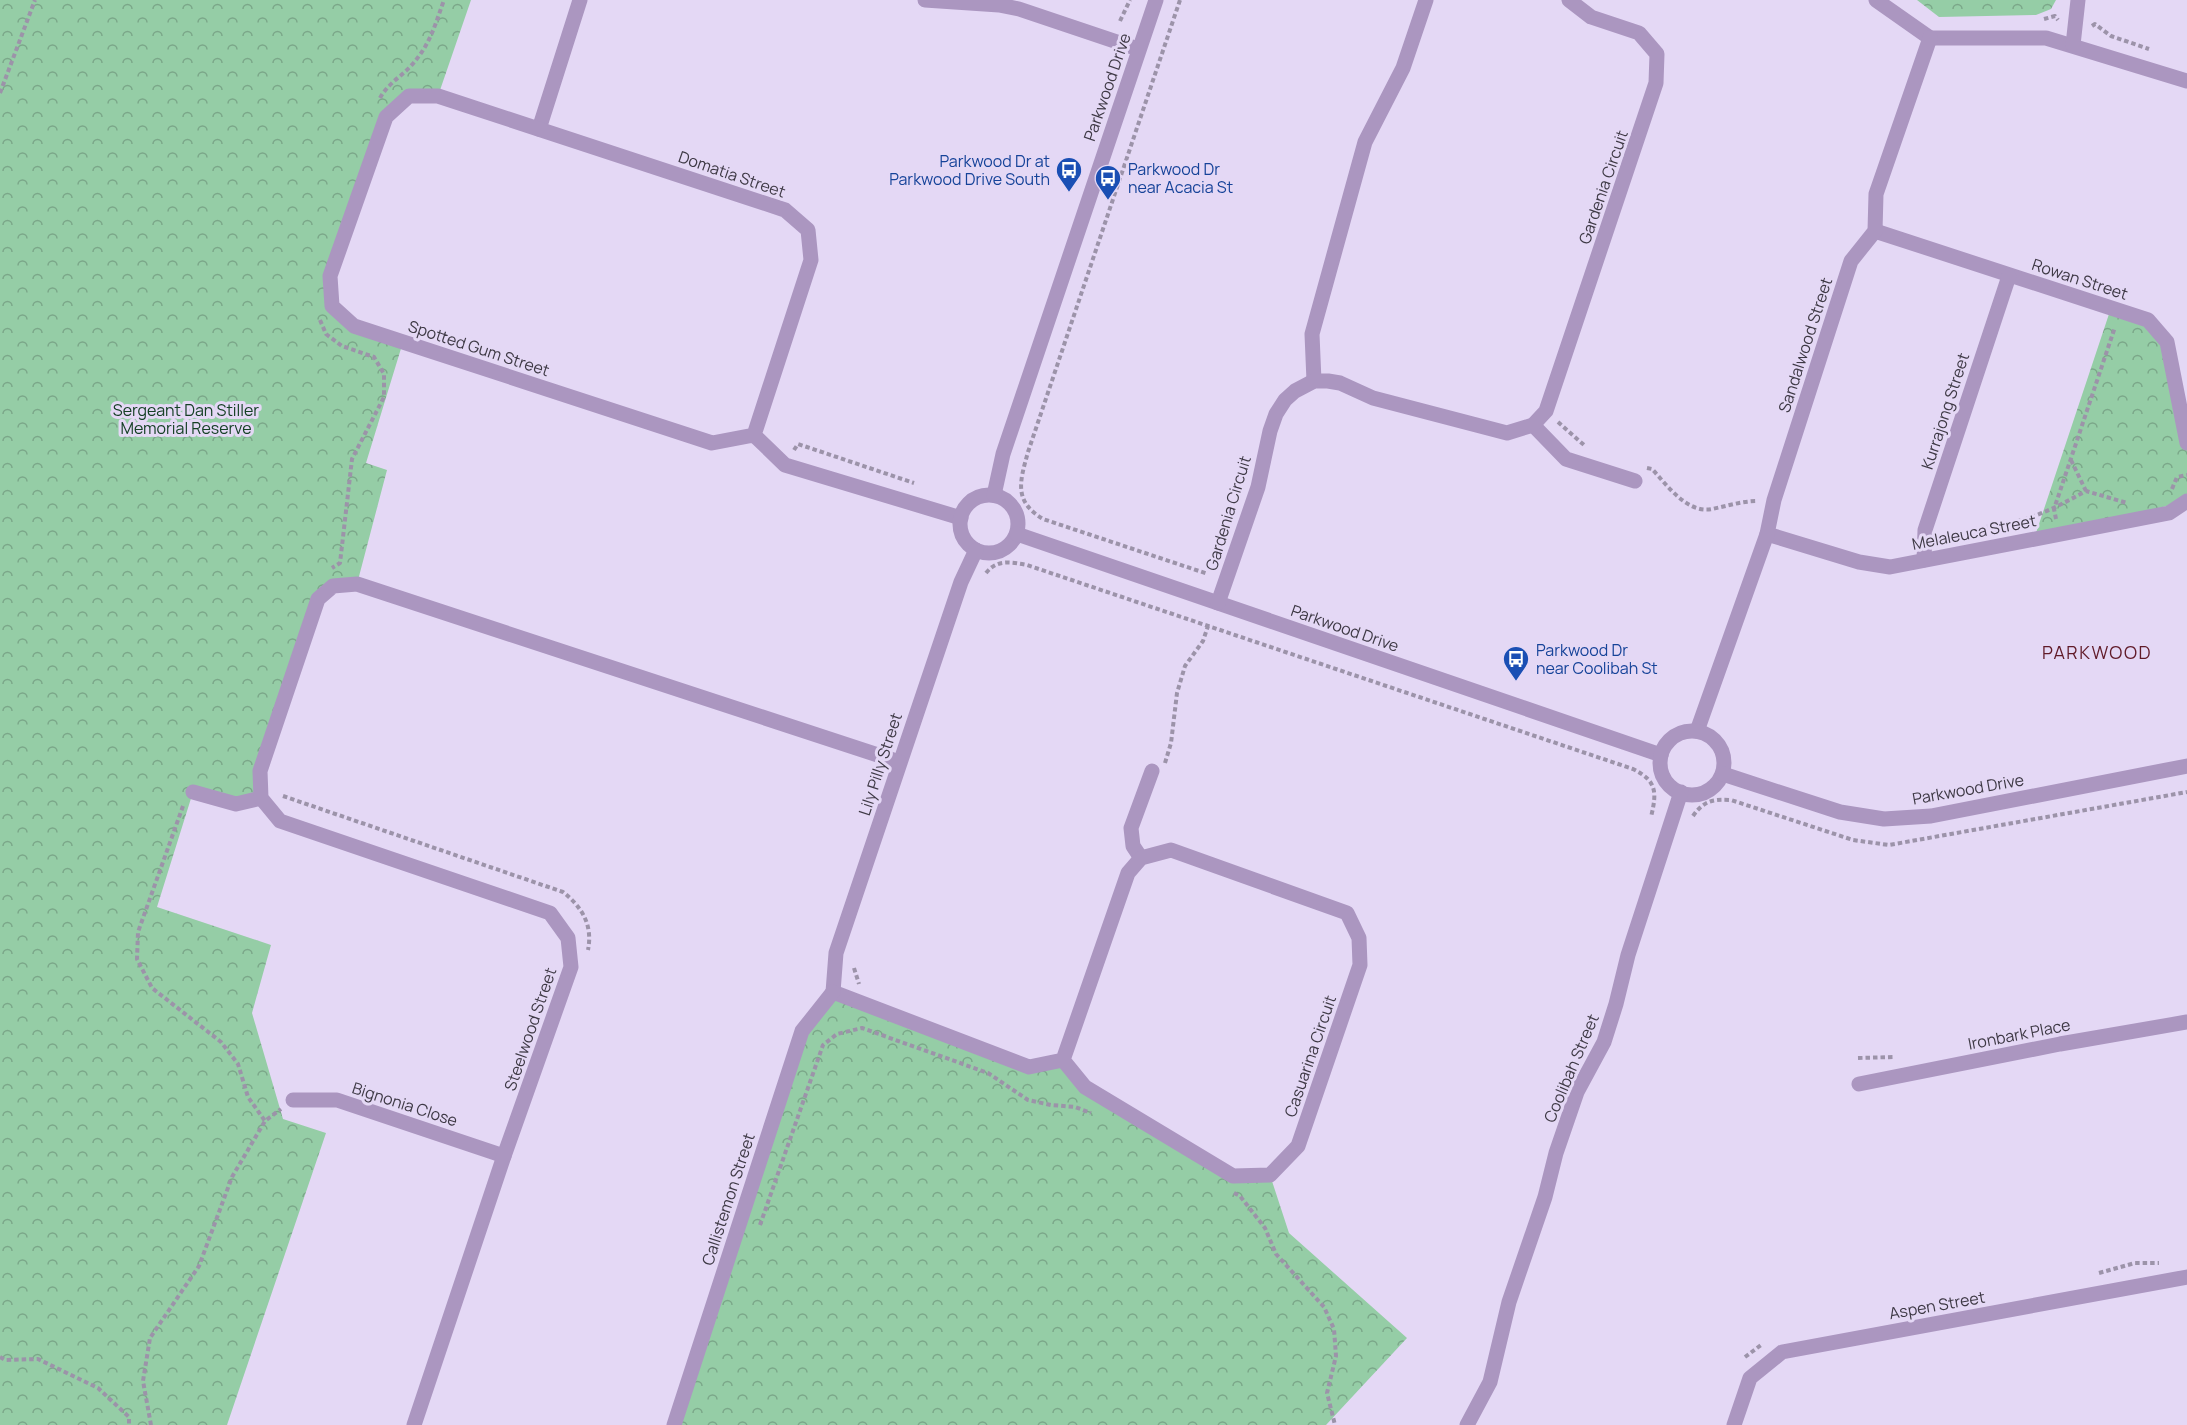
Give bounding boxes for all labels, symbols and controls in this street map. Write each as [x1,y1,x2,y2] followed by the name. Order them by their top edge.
[1078,30,1136,144] street label: Parkwood Drive
[1573,127,1633,247] street label: Gardenia Circuit
[676,145,788,203] street label: Domatia Street
[889,150,1050,190] place label: Parkwood Dr at Parkwood Drive South
[1054,155,1084,193] bus stop icon: Parkwood Dr at Parkwood Drive South
[1128,158,1233,198] place label: Parkwood Dr near Acacia St
[1093,163,1123,201] bus stop icon: Parkwood Dr near Acacia St
[2029,253,2131,305] street label: Rowan Street
[1773,275,1837,415] street label: Sandalwood Street
[406,315,552,381] street label: Spotted Gum Street
[1916,350,1974,472] street label: Kurrajong Street
[113,399,259,439] park label: Sergeant Dan Stiller Memorial Reserve
[1200,453,1256,573] street label: Gardenia Circuit
[1910,509,2038,555] street label: Melaleuca Street
[1288,599,1402,657] street label: Parkwood Drive
[1536,639,1658,679] place label: Parkwood Dr near Coolibah St
[2042,640,2152,664] district label: PARKWOOD
[1501,644,1531,682] bus stop icon: Parkwood Dr near Coolibah St
[853,710,907,818] street label: Lily Pilly Street
[1911,768,2025,810] street label: Parkwood Drive
[499,964,561,1094] street label: Steelwood Street
[1279,992,1341,1120] street label: Casuarina Circuit
[1538,1010,1604,1126] street label: Coolibah Street
[1966,1013,2072,1055] street label: Ironbark Place
[349,1077,461,1131] street label: Bignonia Close
[696,1130,760,1268] street label: Callistemon Street
[1887,1286,1987,1324] street label: Aspen Street

